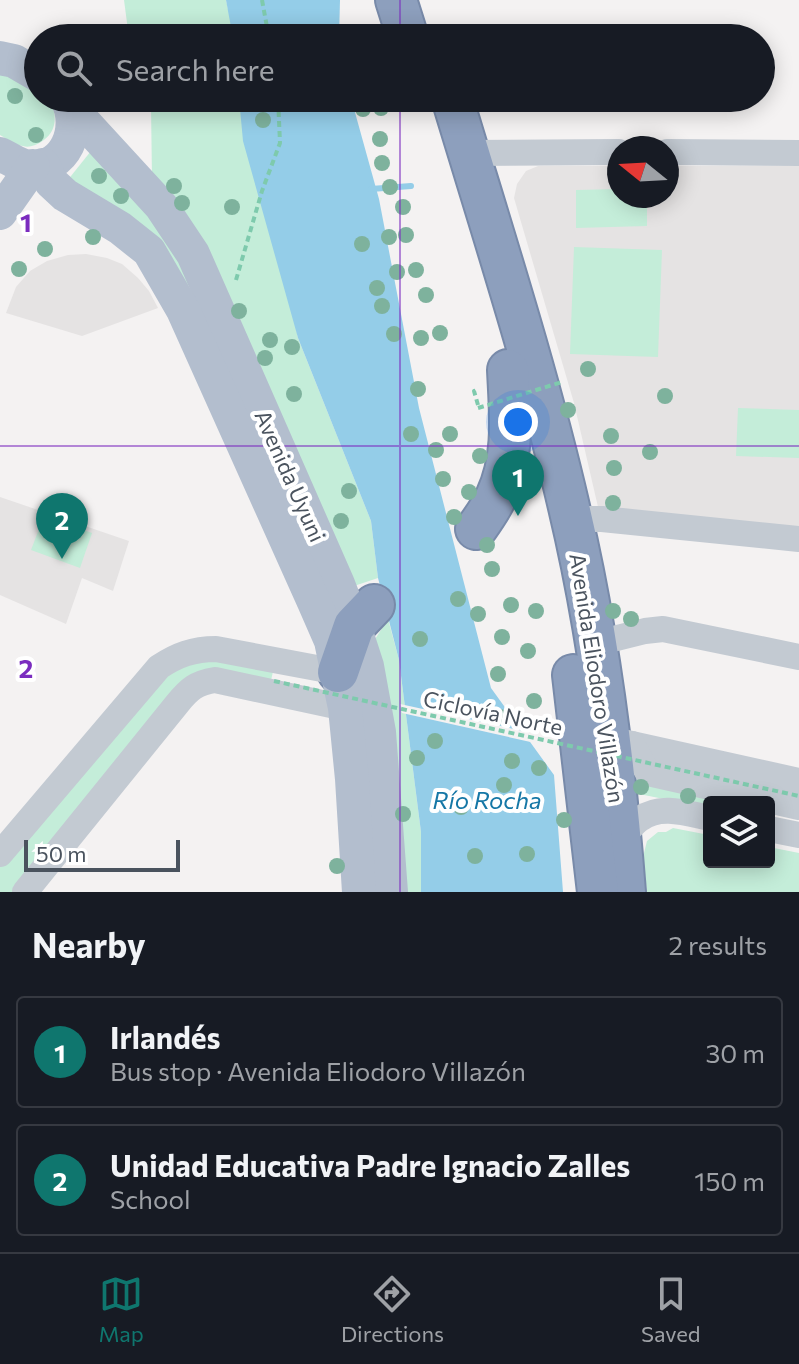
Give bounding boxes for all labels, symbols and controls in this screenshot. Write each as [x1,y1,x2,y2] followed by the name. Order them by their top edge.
[24,24,775,112] search box
[52,46,96,90] icon: search
[116,50,275,87] text: Search here
[607,136,679,208] north arrow
[20,206,32,237] text: 1
[498,402,538,442] your location
[249,406,332,546] street label: Avenida Uyuni
[492,450,544,516] pin: 1
[36,493,88,559] pin: 2
[564,551,631,805] street label: Avenida Eliodoro Villazón
[19,652,33,683] text: 2
[421,685,565,740] street label: Ciclovía Norte
[433,785,542,814] water label: Río Rocha
[703,796,775,868] map controls
[703,796,775,868] button: layers
[24,836,180,872] scale bar
[36,840,86,867] text: 50 m
[32,923,146,965] text: Nearby
[669,929,767,960] text: 2 results
[110,1018,221,1055] text: Irlandés
[54,1037,66,1068] text: 1
[706,1037,765,1068] text: 30 m
[110,1055,526,1086] text: Bus stop · Avenida Eliodoro Villazón
[110,1146,630,1183] text: Unidad Educativa Padre Ignacio Zalles
[53,1165,67,1196] text: 2
[694,1165,765,1196] text: 150 m
[110,1183,191,1214] text: School
[99,1272,144,1347] tab: Map
[341,1272,444,1347] tab: Directions
[641,1272,700,1347] tab: Saved

